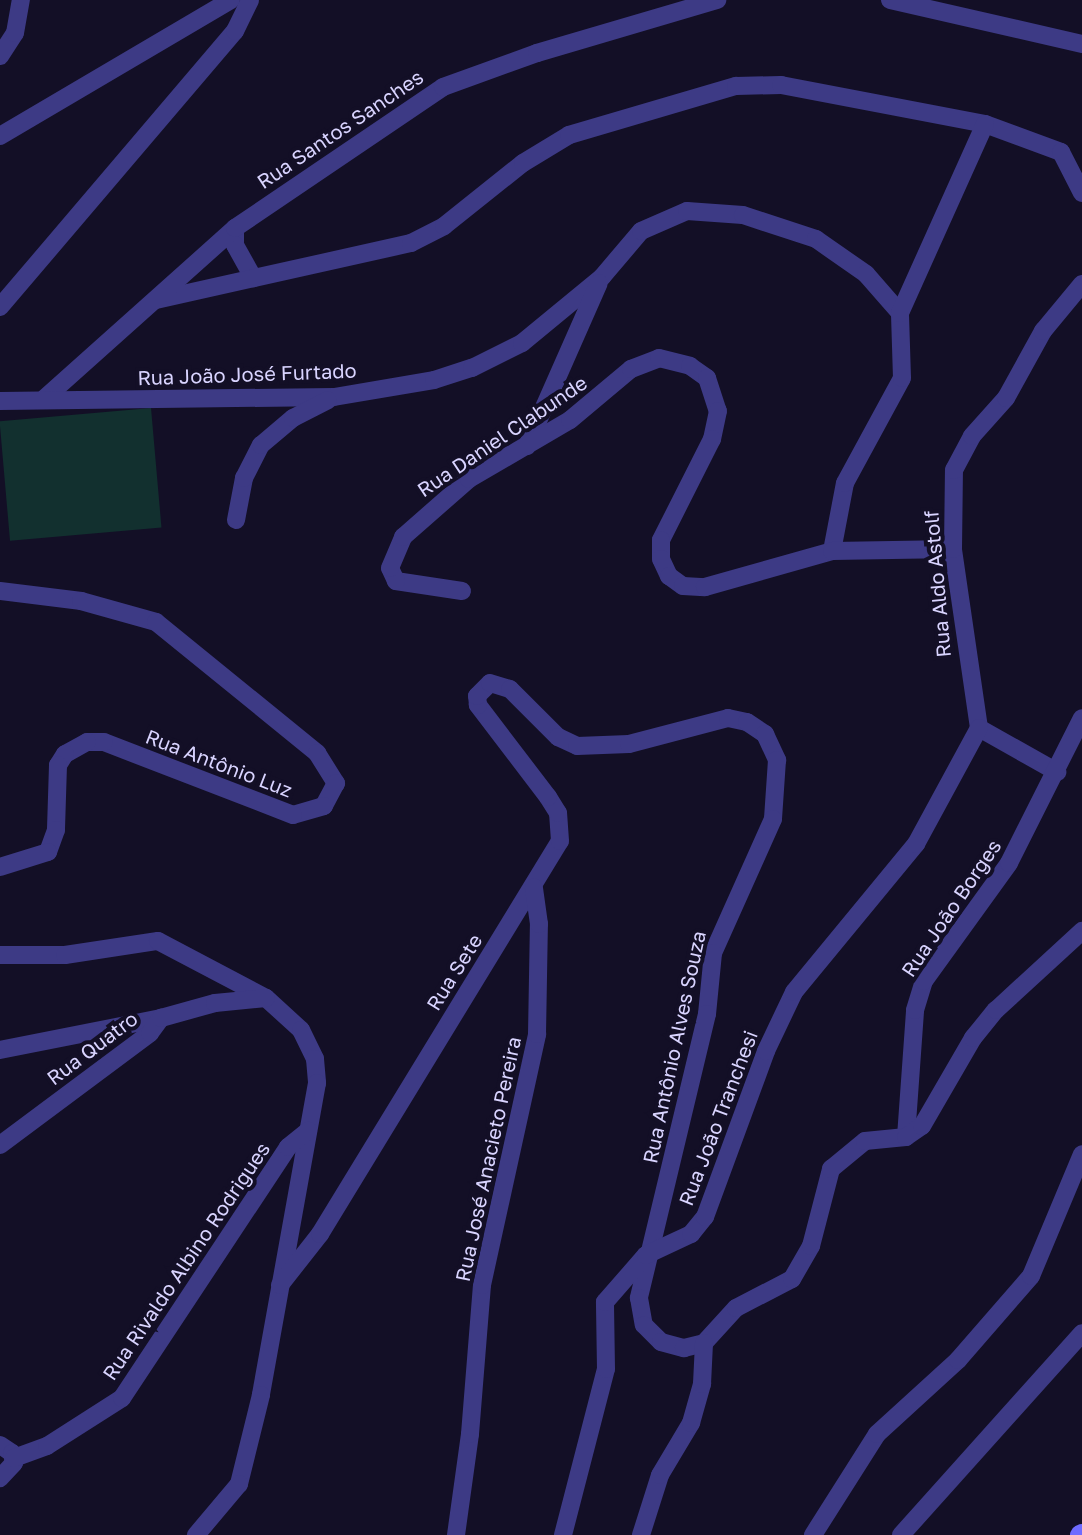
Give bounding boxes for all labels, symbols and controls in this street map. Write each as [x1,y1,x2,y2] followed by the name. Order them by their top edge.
[252,64,428,194] street label: Rua Santos Sanches
[137,358,357,390] street label: Rua João José Furtado
[413,370,591,502] street label: Rua Daniel Clabunde
[919,510,955,658] street label: Rua Aldo Astolf
[142,724,296,802] street label: Rua Antônio Luz
[896,835,1006,981] street label: Rua João Borges
[421,929,487,1015] street label: Rua Sete
[638,929,710,1165] street label: Rua Antônio Alves Souza
[42,1006,142,1090] street label: Rua Quatro
[674,1027,762,1209] street label: Rua João Tranchesi
[450,1034,526,1284] street label: Rua José Anacieto Pereira
[97,1137,275,1385] street label: Rua Rivaldo Albino Rodrigues

